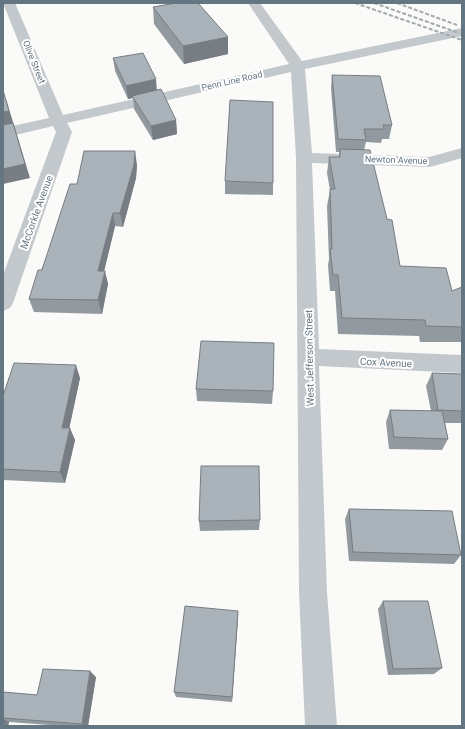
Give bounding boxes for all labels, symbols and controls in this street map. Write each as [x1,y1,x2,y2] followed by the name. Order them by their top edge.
[21,39,47,85] street label: Olive Street
[201,69,263,93] street label: Penn Line Road
[365,154,428,166] street label: Newton Avenue
[18,174,55,250] street label: McCorkle Avenue
[303,310,316,406] street label: West Jefferson Street
[360,356,412,369] street label: Cox Avenue

